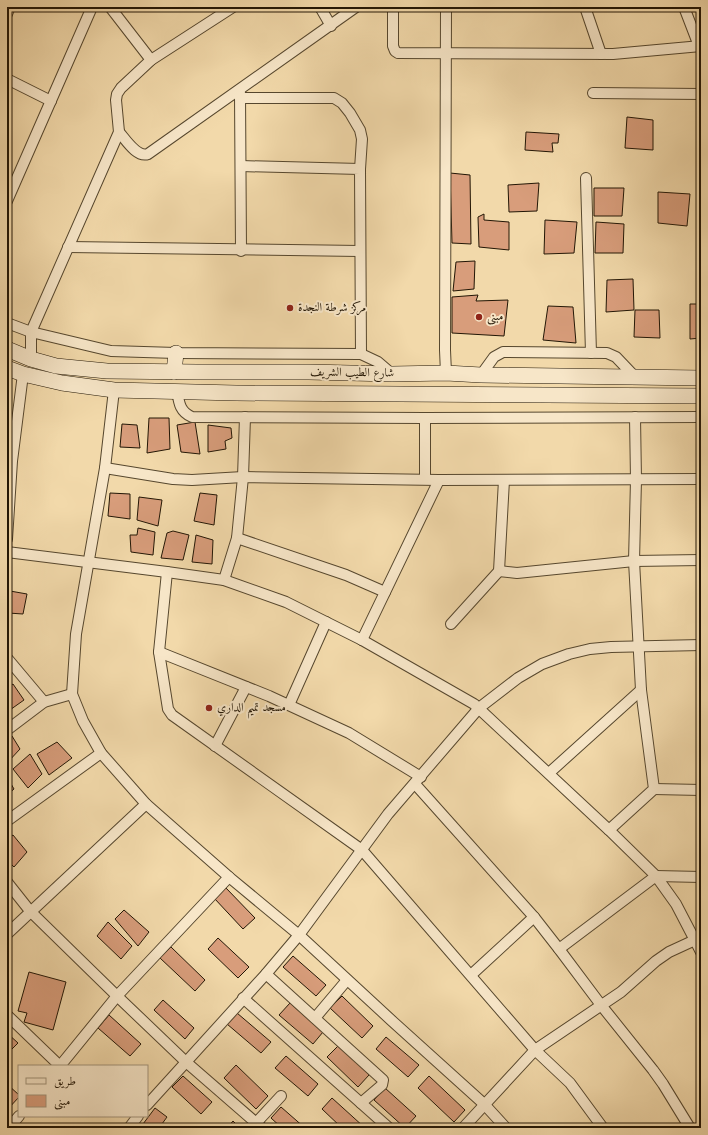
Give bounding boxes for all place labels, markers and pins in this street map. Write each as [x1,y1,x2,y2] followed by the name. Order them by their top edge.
[298,300,366,316] place label: مركز شرطة النجدة
[285,303,295,313] marker: مركز شرطة النجدة
[487,311,503,325] place label: مبنى
[474,312,484,322] marker: مبنى
[217,702,286,719] place label: مسجد تميم الداري
[204,703,214,713] marker: مسجد تميم الداري

